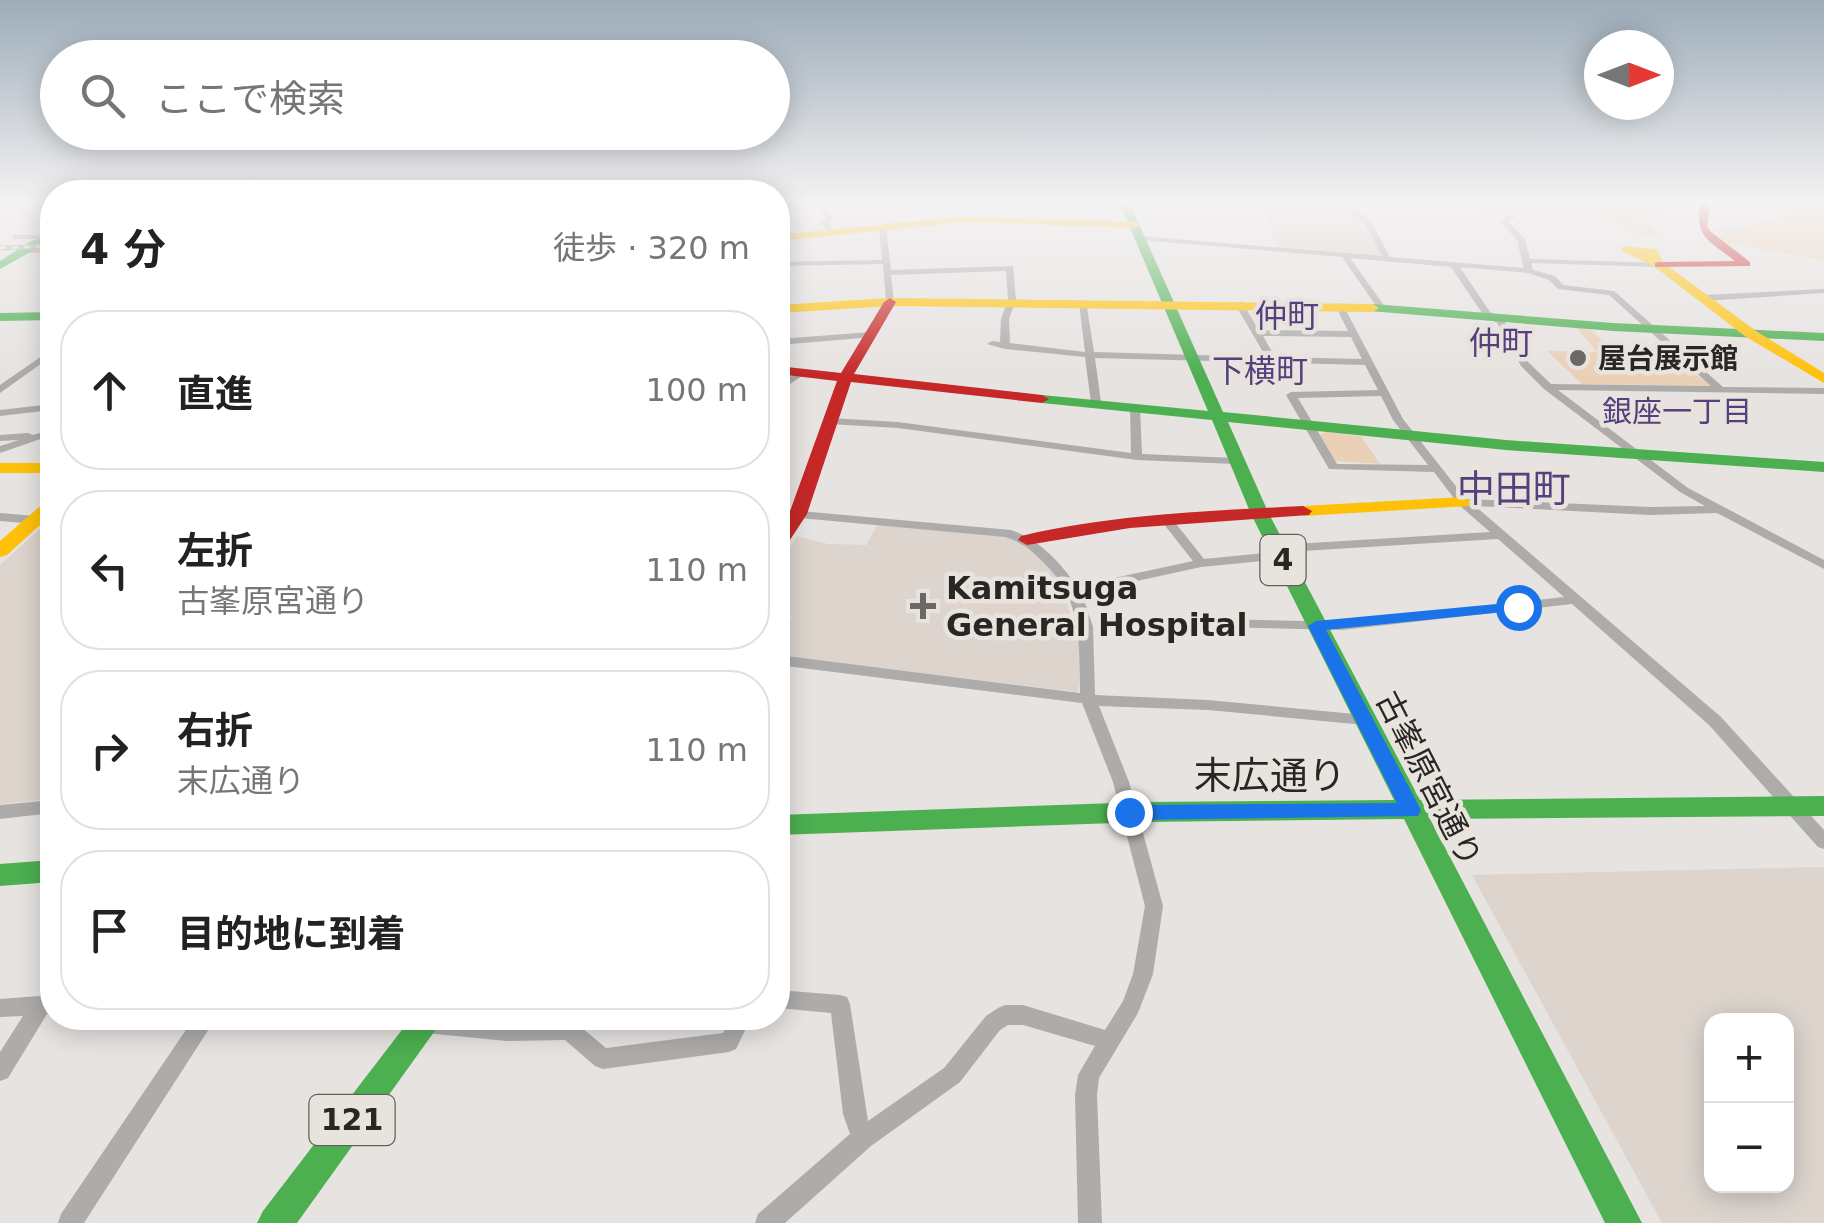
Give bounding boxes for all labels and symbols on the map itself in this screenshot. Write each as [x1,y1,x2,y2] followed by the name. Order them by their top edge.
[1584,30,1674,120] north arrow
[1255,297,1319,335] district label: 仲町
[1469,324,1533,362] district label: 仲町
[1598,342,1738,375] place label: 屋台展示館
[1567,347,1589,369] marker: 屋台展示館
[1212,352,1308,390] district label: 下横町
[1602,394,1752,429] district label: 銀座一丁目
[1457,467,1571,511] district label: 中田町
[1260,535,1306,585] road number: 4
[946,569,1247,644] place label: Kamitsuga General Hospital
[1496,585,1542,631] route start
[910,593,936,619] marker: Kamitsuga General Hospital
[1368,685,1490,873] street label: 古峯原宮通り
[1194,754,1346,798] street label: 末広通り
[1107,790,1153,836] route end
[310,1095,394,1145] road number: 121

